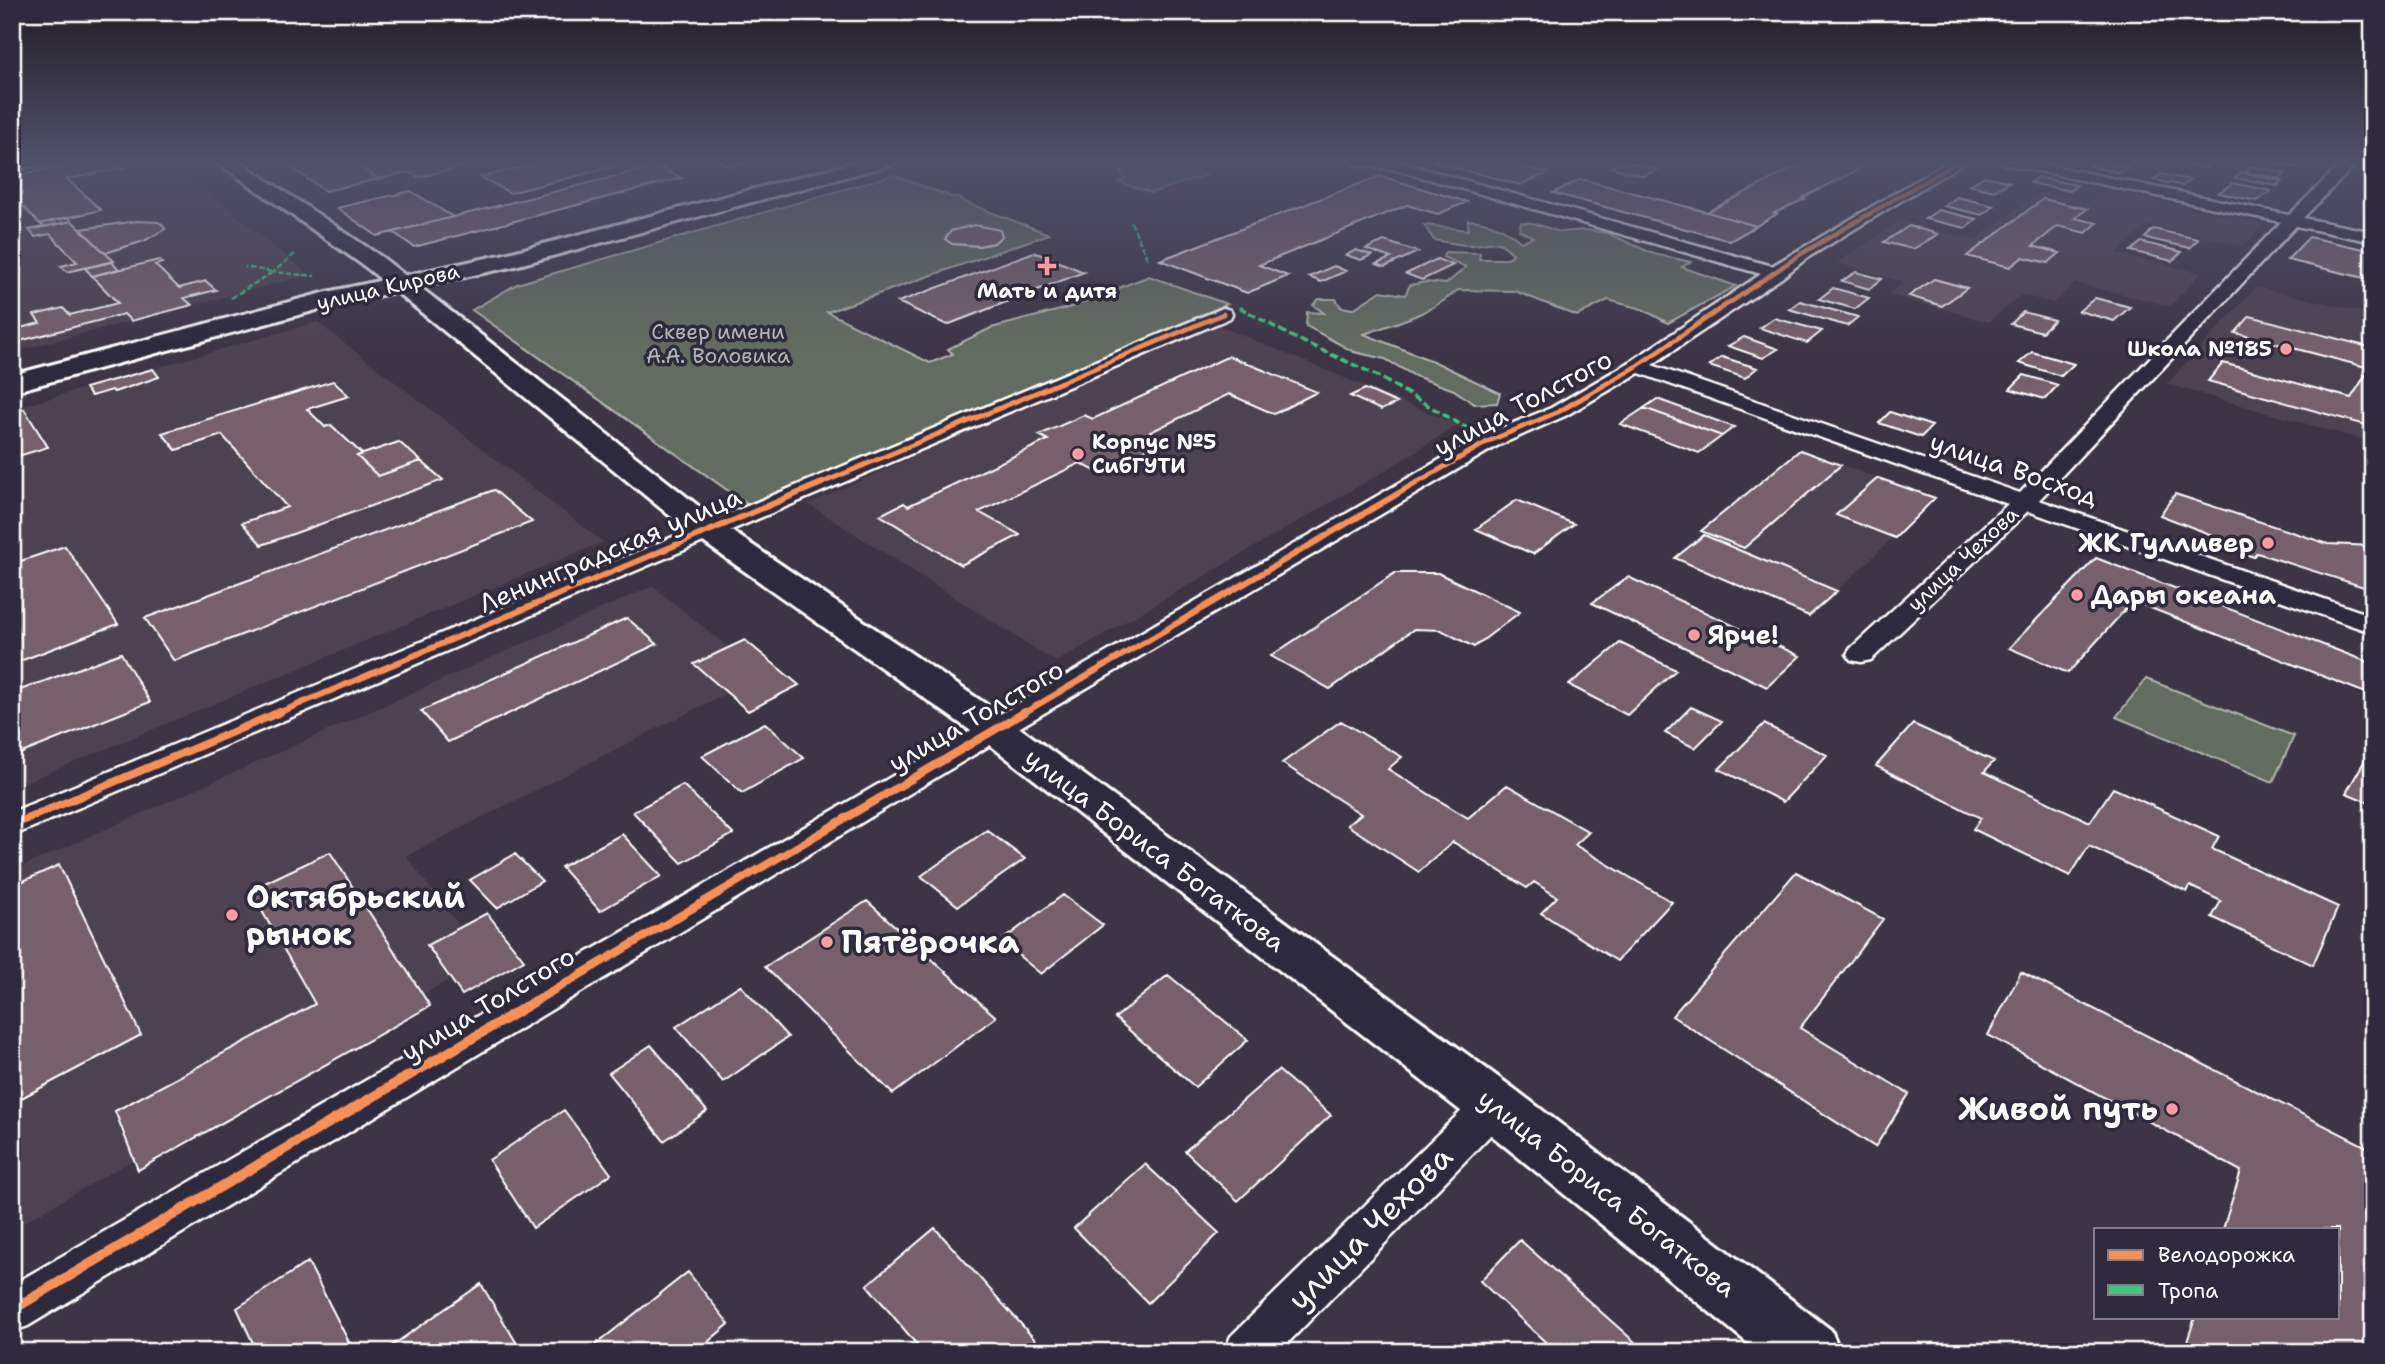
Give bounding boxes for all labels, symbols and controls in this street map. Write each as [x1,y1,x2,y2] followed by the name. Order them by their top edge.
[1037,256,1057,276] marker: Мать и дитя
[314,257,462,317] street label: улица Кирова
[977,277,1117,305] place label: Мать и дитя
[646,318,790,370] park label: Cквер имени А.А. Воловика
[2127,335,2272,363] place label: Школа №185
[1428,341,1618,464] street label: улица Толстого
[2278,341,2294,357] marker: Школа №185
[1925,423,2103,514] street label: улица Восход
[1092,428,1216,480] place label: Корпус №5 СибГУТИ
[1070,446,1086,462] marker: Корпус №5 СибГУТИ
[473,478,746,621] street label: Ленинградская улица
[1901,500,2025,618] street label: улица Чехова
[2078,525,2254,560] place label: ЖК Гулливер
[2260,535,2276,551] marker: ЖК Гулливер
[2091,577,2276,612] place label: Дары океана
[2069,587,2085,603] marker: Дары океана
[1708,617,1779,652] place label: Ярче!
[1686,627,1702,643] marker: Ярче!
[882,651,1070,780] street label: улица Толстого
[1018,740,1293,959] street label: улица Бориса Богаткова
[246,875,465,955] place label: Октябрьский рынок
[224,907,240,923] marker: Октябрьский рынок
[841,920,1020,963] place label: Пятёрочка
[819,934,835,950] marker: Пятёрочка
[394,938,581,1069] street label: улица Толстого
[1471,1081,1744,1304] street label: улица Бориса Богаткова
[1958,1087,2158,1130] place label: Живой путь
[2164,1101,2180,1117] marker: Живой путь
[1278,1136,1462,1320] street label: улица Чехова
[2094,1228,2340,1318] legend
[2158,1241,2295,1269] text: Велодорожка
[2158,1277,2218,1305] text: Тропа

